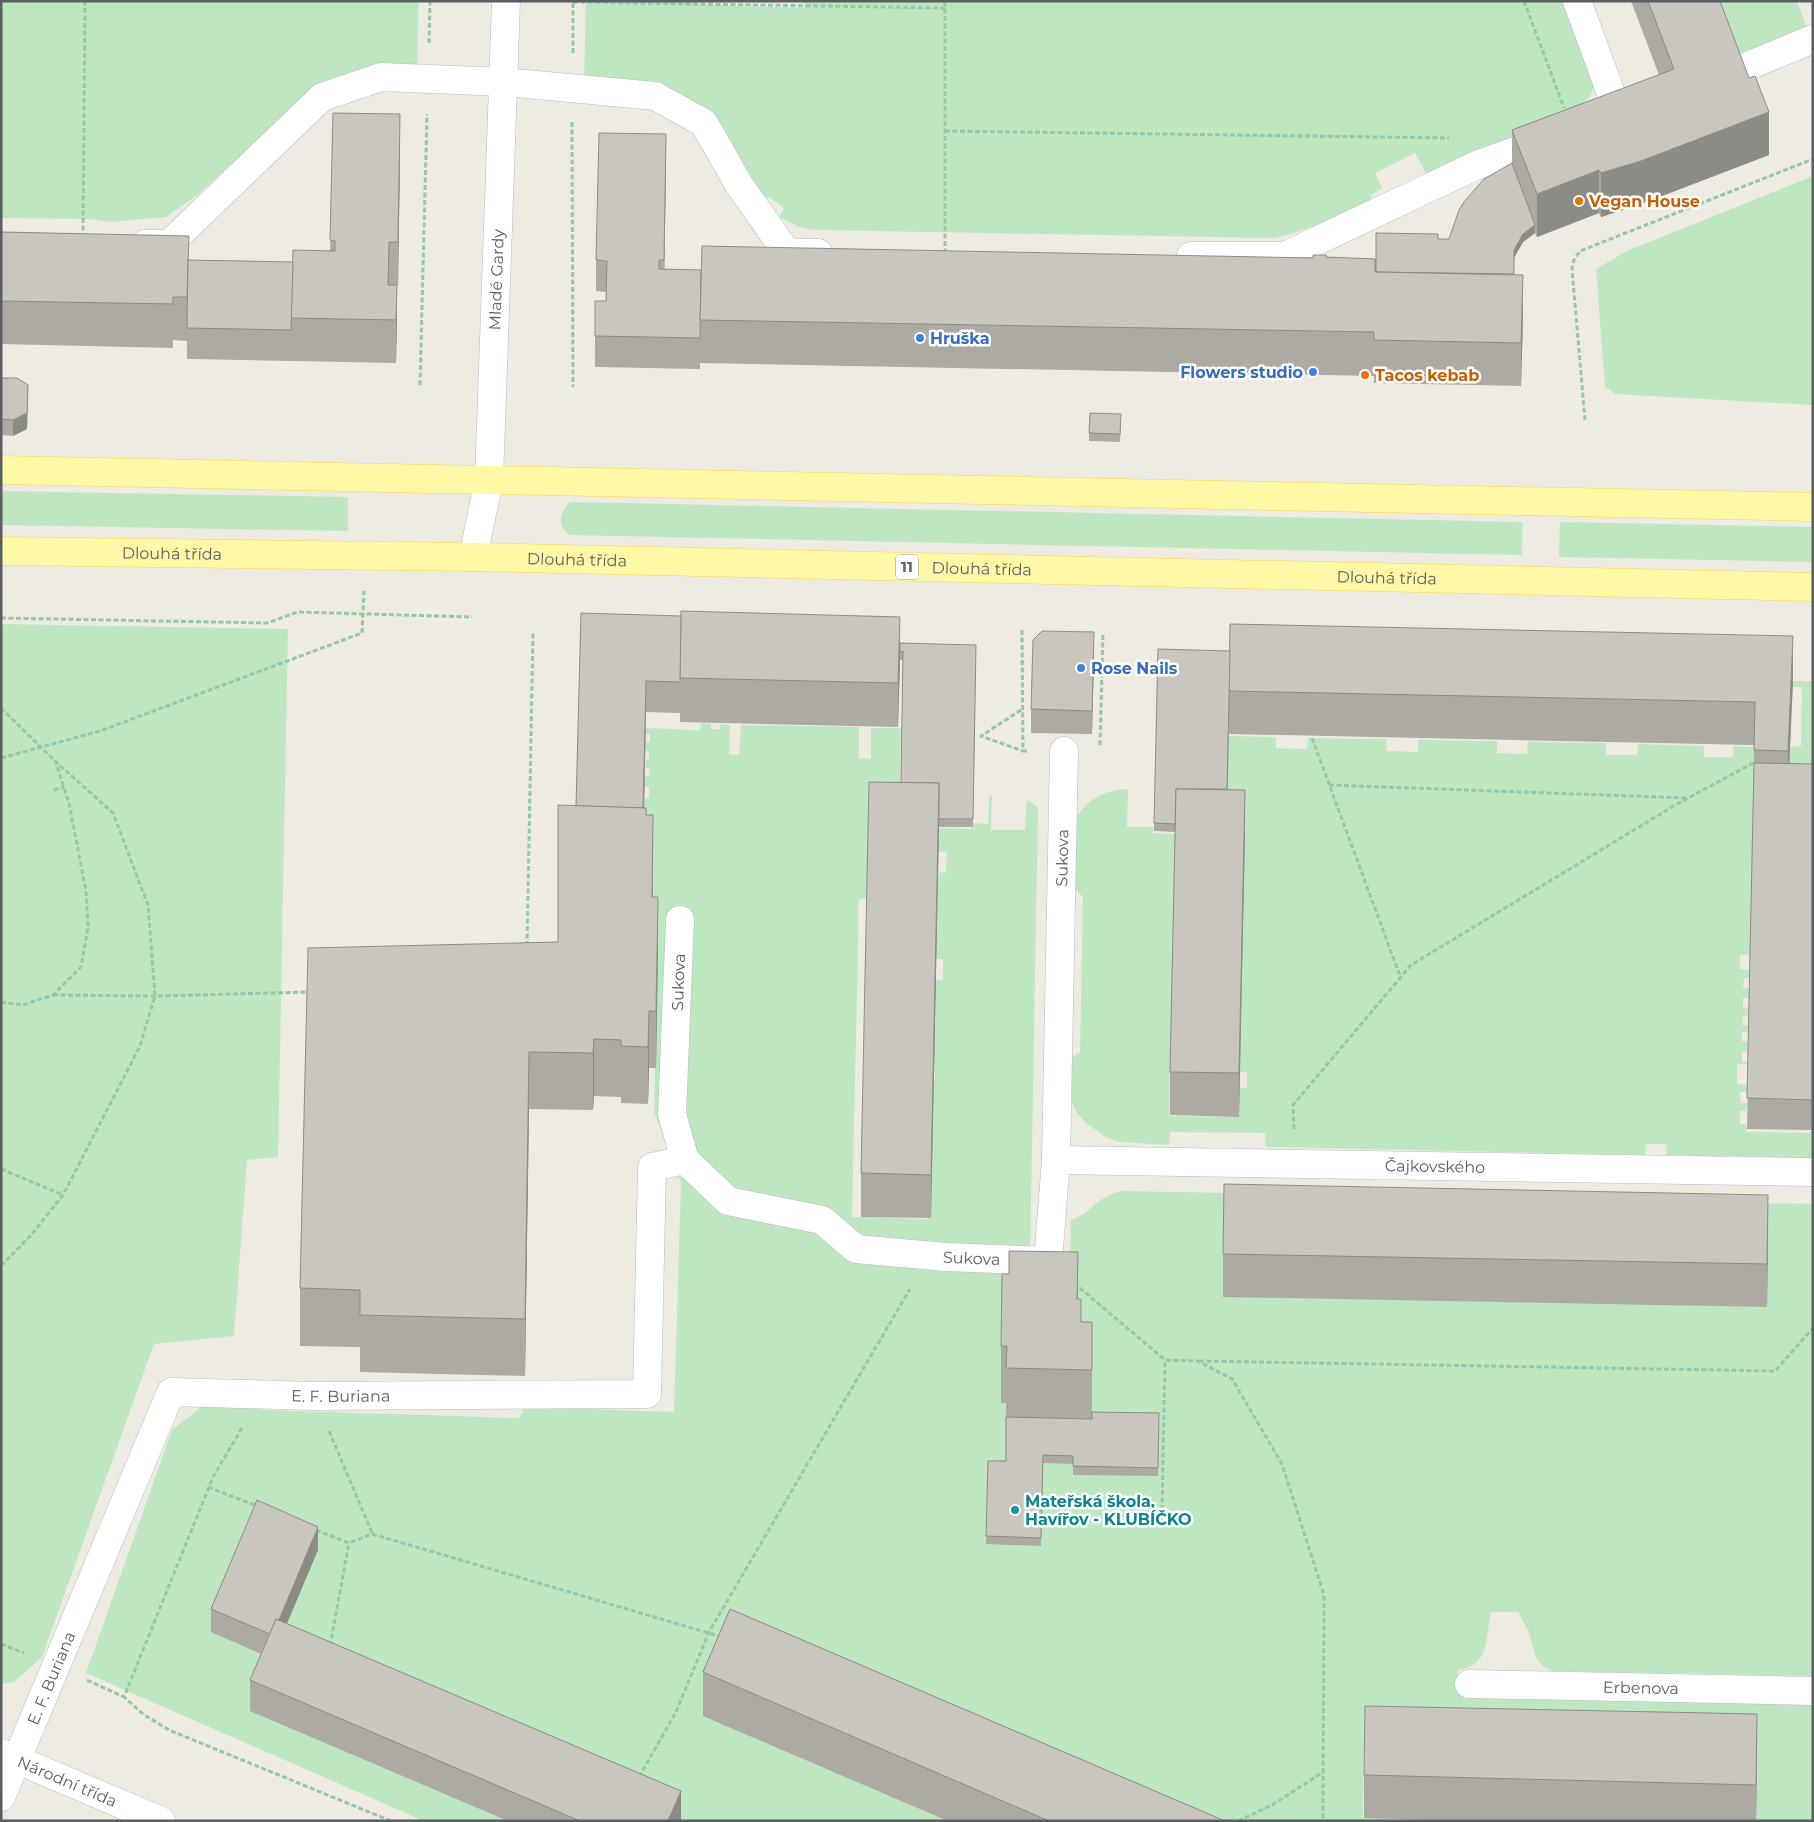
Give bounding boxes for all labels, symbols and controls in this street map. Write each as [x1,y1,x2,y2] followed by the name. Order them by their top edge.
[1588,192,1700,211] place label: Vegan House
[1573,195,1585,207] marker: Vegan House
[485,229,508,331] street label: Mladé Gardy
[930,329,990,348] place label: Hruška
[914,332,926,344] marker: Hruška
[1180,363,1303,382] place label: Flowers studio
[1307,366,1319,378] marker: Flowers studio
[1375,366,1479,385] place label: Tacos kebab
[1359,369,1371,381] marker: Tacos kebab
[122,544,222,564] street label: Dlouhá třída
[527,549,627,570] street label: Dlouhá třída
[896,554,918,580] road number: 11
[931,558,1032,580] street label: Dlouhá třída
[1336,567,1437,589] street label: Dlouhá třída
[1091,659,1178,678] place label: Rose Nails
[1075,662,1087,674] marker: Rose Nails
[1052,829,1072,887] street label: Sukova
[668,953,689,1011] street label: Sukova
[1385,1156,1485,1177] street label: Čajkovského
[943,1248,1001,1269] street label: Sukova
[291,1386,390,1406] street label: E. F. Buriana
[1025,1492,1192,1529] place label: Mateřská škola, Havířov - KLUBÍČKO
[1009,1504,1021,1516] marker: Mateřská škola, Havířov - KLUBÍČKO
[23,1629,79,1728] street label: E. F. Buriana
[1603,1678,1679,1698] street label: Erbenova
[14,1752,120,1811] street label: Národní třída

